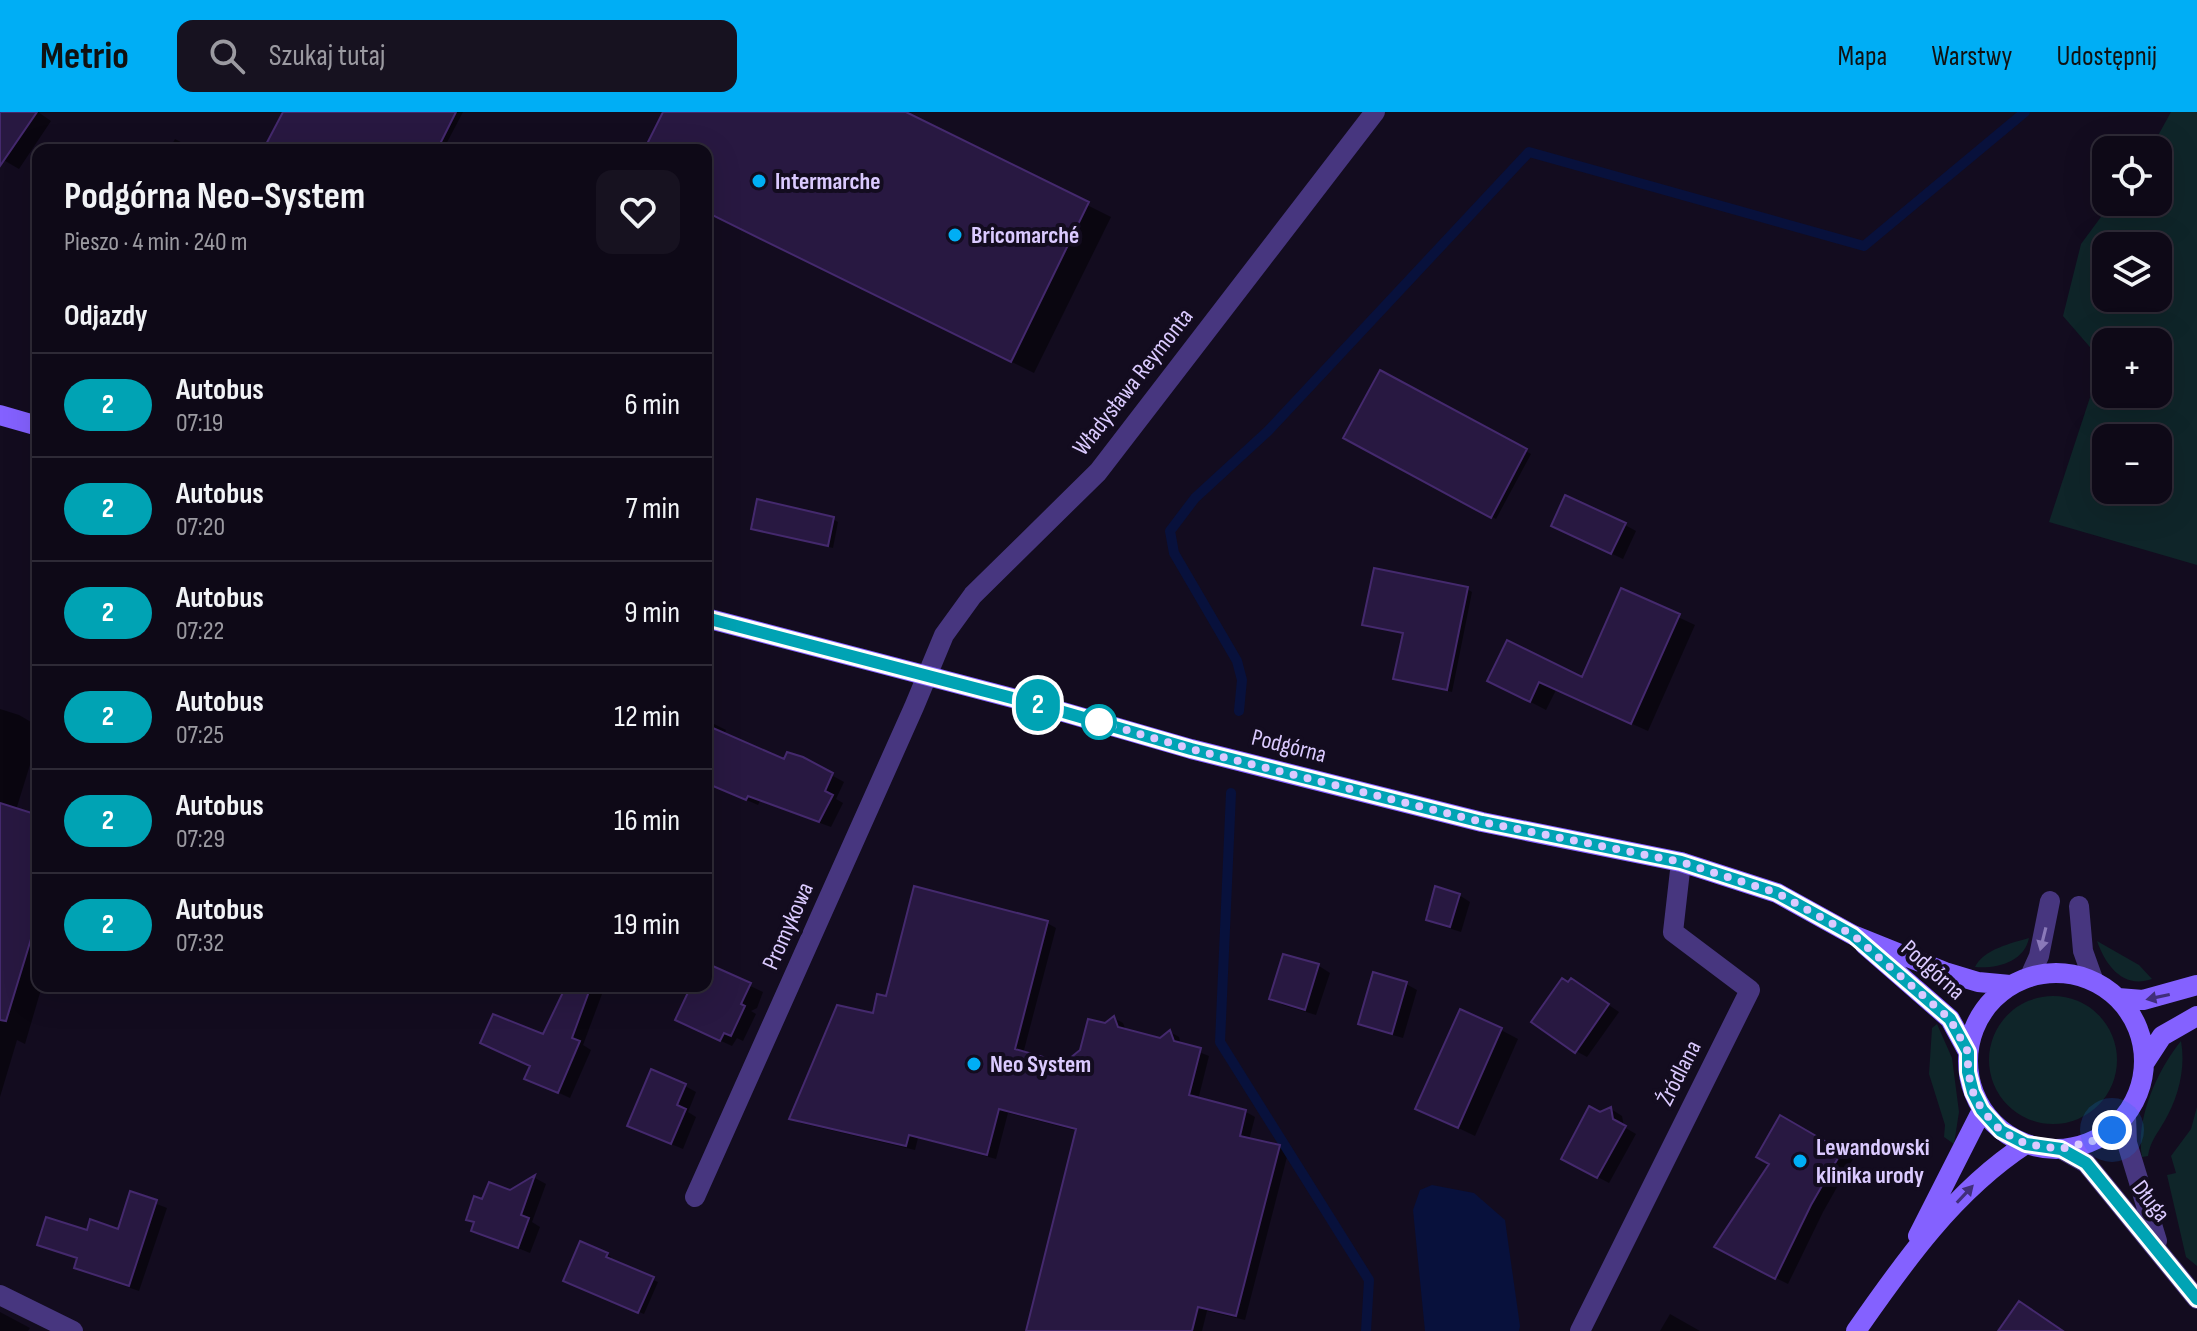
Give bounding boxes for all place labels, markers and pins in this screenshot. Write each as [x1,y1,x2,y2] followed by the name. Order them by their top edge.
[775,167,881,196] place label: Intermarche
[750,172,768,190] marker: Intermarche
[971,221,1079,250] place label: Bricomarché
[946,226,964,244] marker: Bricomarché
[1082,705,1116,739] unlabelled marker
[990,1050,1091,1079] place label: Neo System
[965,1055,983,1073] marker: Neo System
[1816,1133,1930,1190] place label: Lewandowski klinika urody
[1791,1152,1809,1170] marker: Lewandowski klinika urody

